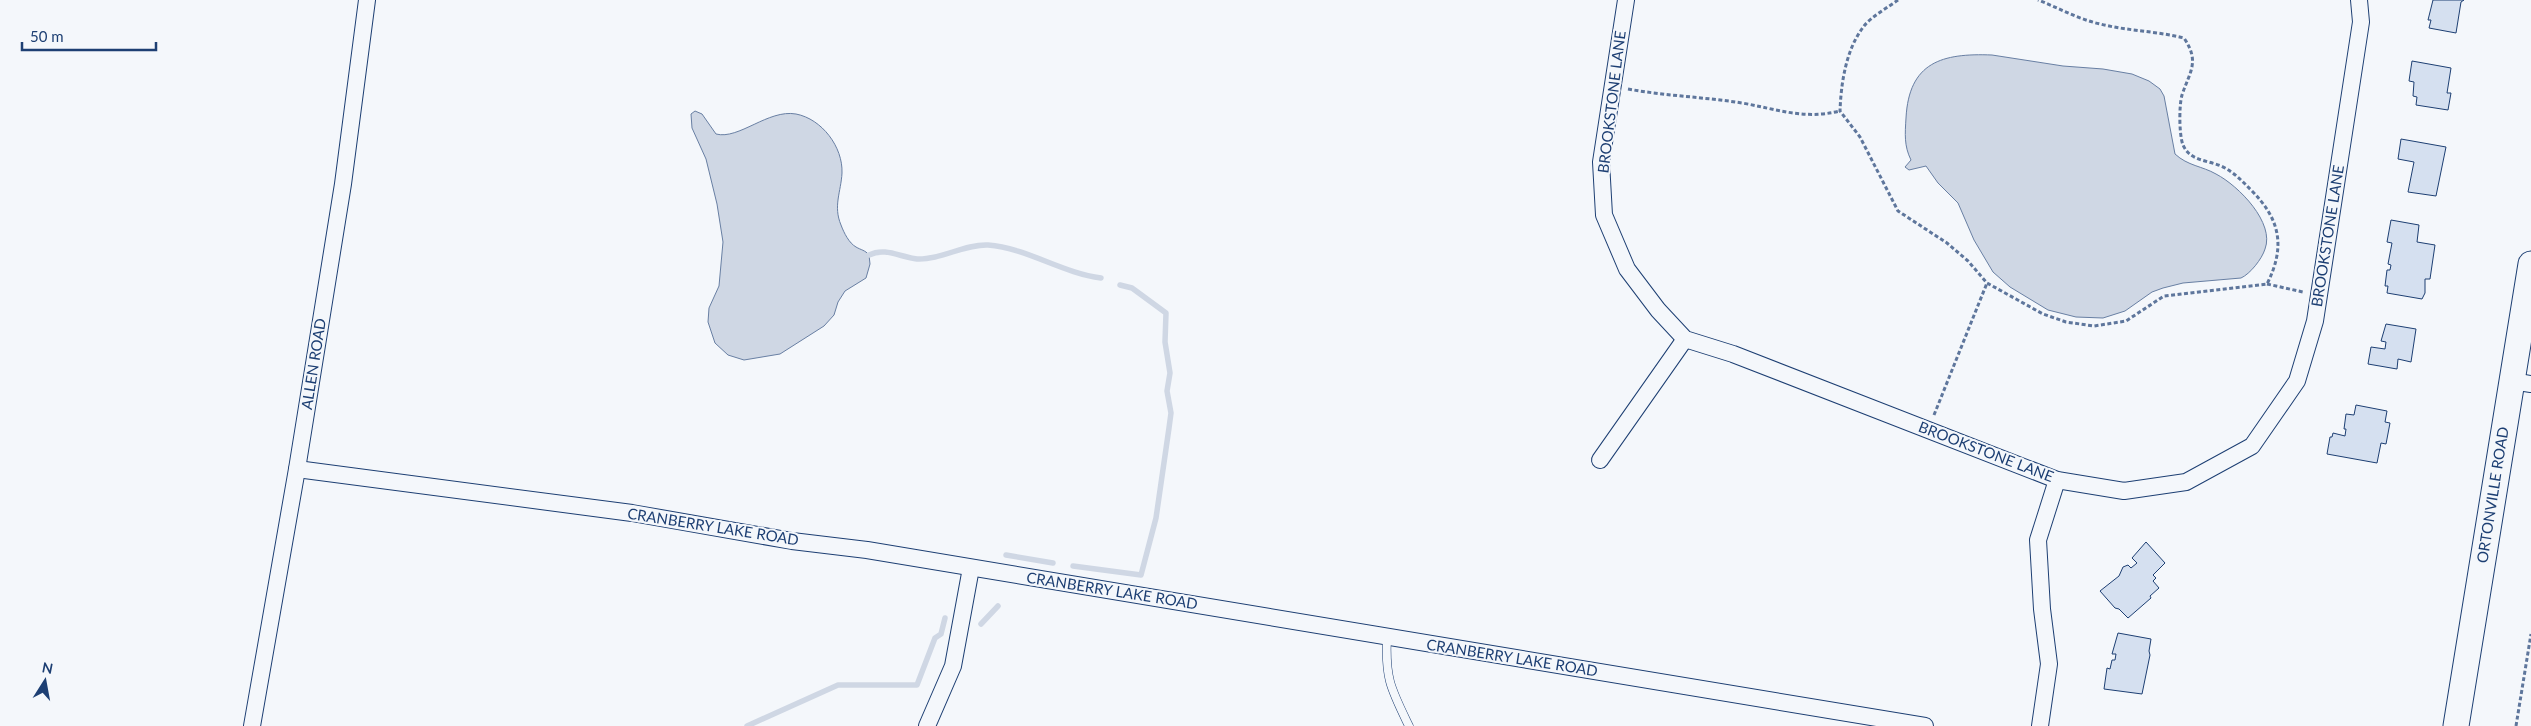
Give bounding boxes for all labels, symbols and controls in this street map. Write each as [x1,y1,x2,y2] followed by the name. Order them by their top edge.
[22,20,156,52] scale bar
[30,27,64,45] text: 50 m
[1593,30,1629,174] street label: BROOKSTONE LANE
[2307,164,2347,308] street label: BROOKSTONE LANE
[297,317,329,411] street label: ALLEN ROAD
[1916,417,2057,485] street label: BROOKSTONE LANE
[2472,425,2512,564] street label: ORTONVILLE ROAD
[626,504,800,548] street label: CRANBERRY LAKE ROAD
[1025,568,1199,612] street label: CRANBERRY LAKE ROAD
[1425,635,1599,679] street label: CRANBERRY LAKE ROAD
[20,656,70,706] north arrow
[41,658,54,677] text: N

